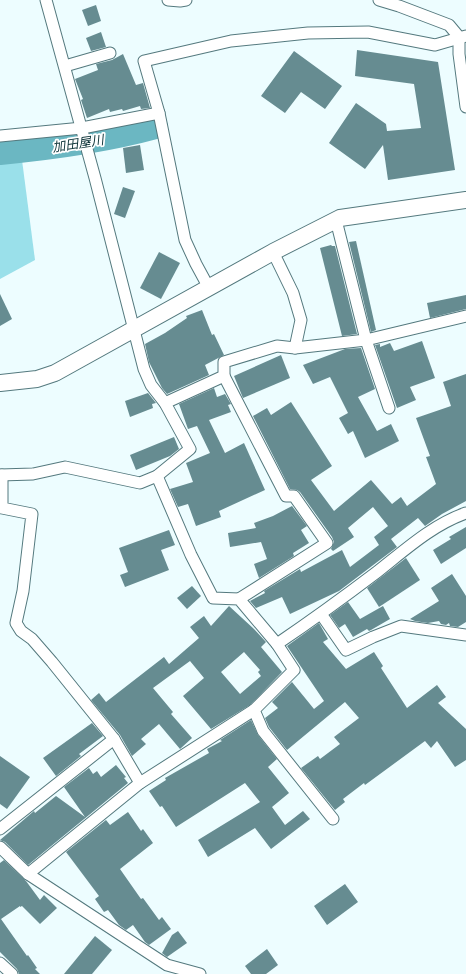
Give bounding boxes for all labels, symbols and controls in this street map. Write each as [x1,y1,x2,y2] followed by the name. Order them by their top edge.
[51,131,107,155] water label: 加田屋川

